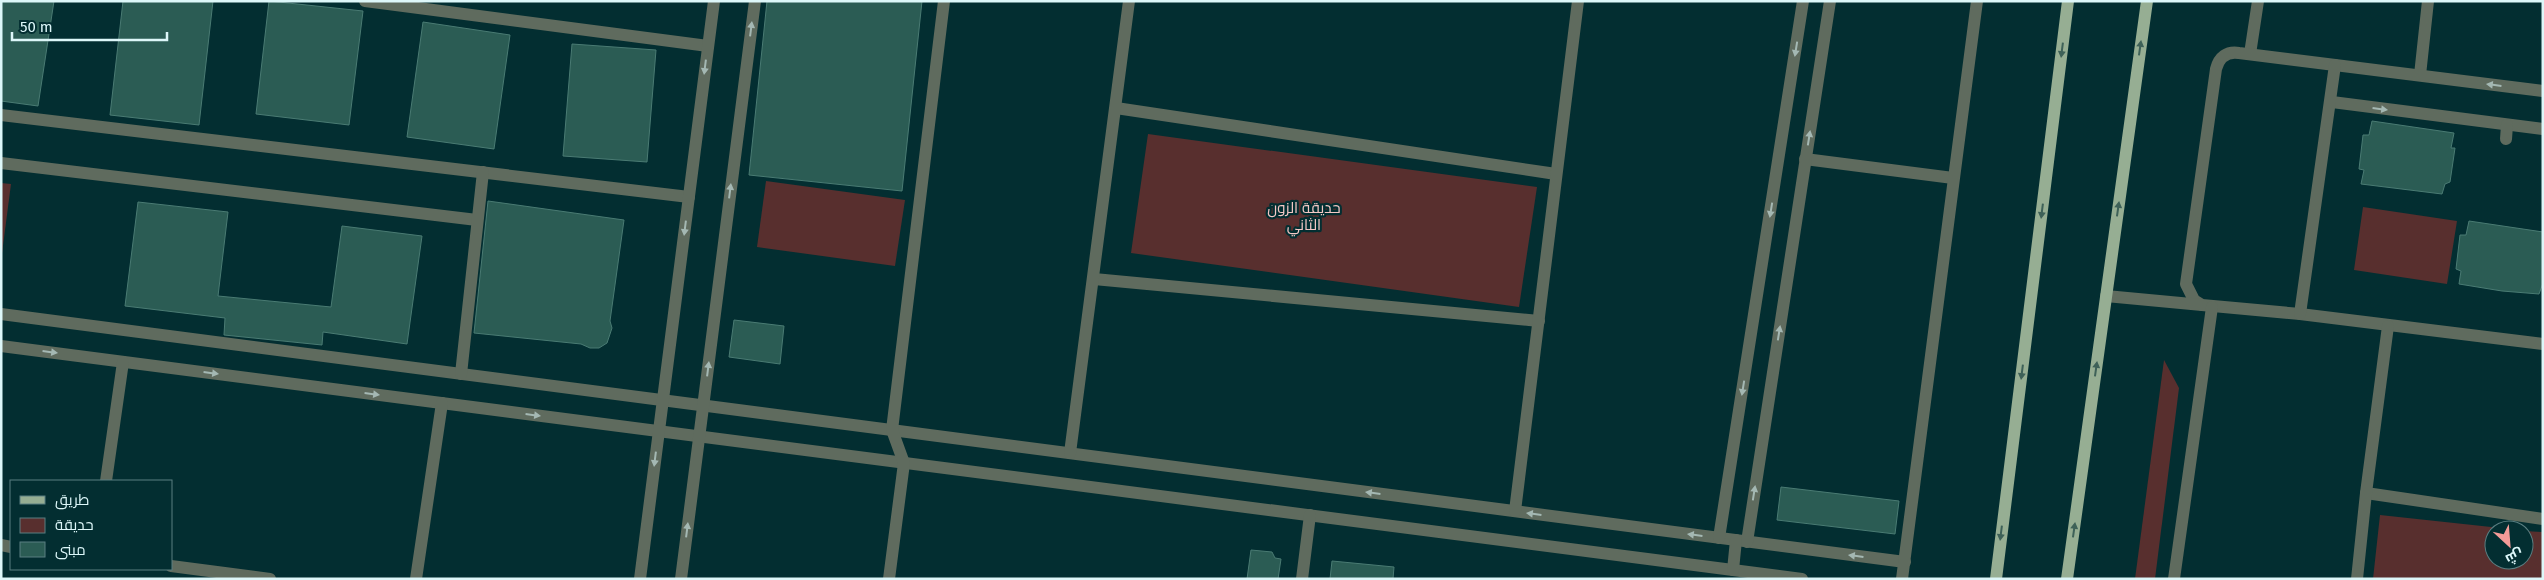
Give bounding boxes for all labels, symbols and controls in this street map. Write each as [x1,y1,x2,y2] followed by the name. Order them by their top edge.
[12,10,168,42] scale bar
[20,18,53,36] text: 50 m
[747,21,755,37] one-way arrow
[2137,39,2145,55] one-way arrow
[1791,42,1799,58] one-way arrow
[2058,42,2066,58] one-way arrow
[701,59,709,75] one-way arrow
[2486,81,2502,89] one-way arrow
[2372,105,2388,113] one-way arrow
[1805,129,1813,145] one-way arrow
[727,182,735,198] one-way arrow
[1267,199,1341,237] park label: حديقة الزون الثاني
[2114,200,2122,216] one-way arrow
[1766,202,1774,218] one-way arrow
[2038,203,2046,219] one-way arrow
[681,220,689,236] one-way arrow
[1775,324,1783,340] one-way arrow
[42,349,58,357] one-way arrow
[704,361,712,377] one-way arrow
[2092,361,2100,377] one-way arrow
[2018,364,2026,380] one-way arrow
[203,369,219,377] one-way arrow
[1738,380,1746,396] one-way arrow
[364,390,380,398] one-way arrow
[525,411,541,419] one-way arrow
[651,451,659,467] one-way arrow
[10,480,172,570] legend
[1750,485,1758,501] one-way arrow
[1364,489,1380,497] one-way arrow
[55,491,89,510] text: طريق
[1526,510,1542,518] one-way arrow
[55,516,94,534] text: حديقة
[2484,520,2534,570] north arrow
[683,522,691,538] one-way arrow
[2070,522,2078,538] one-way arrow
[1997,526,2005,542] one-way arrow
[1687,531,1703,539] one-way arrow
[55,541,86,560] text: مبنى
[2503,545,2526,568] text: ش
[1848,552,1864,560] one-way arrow

